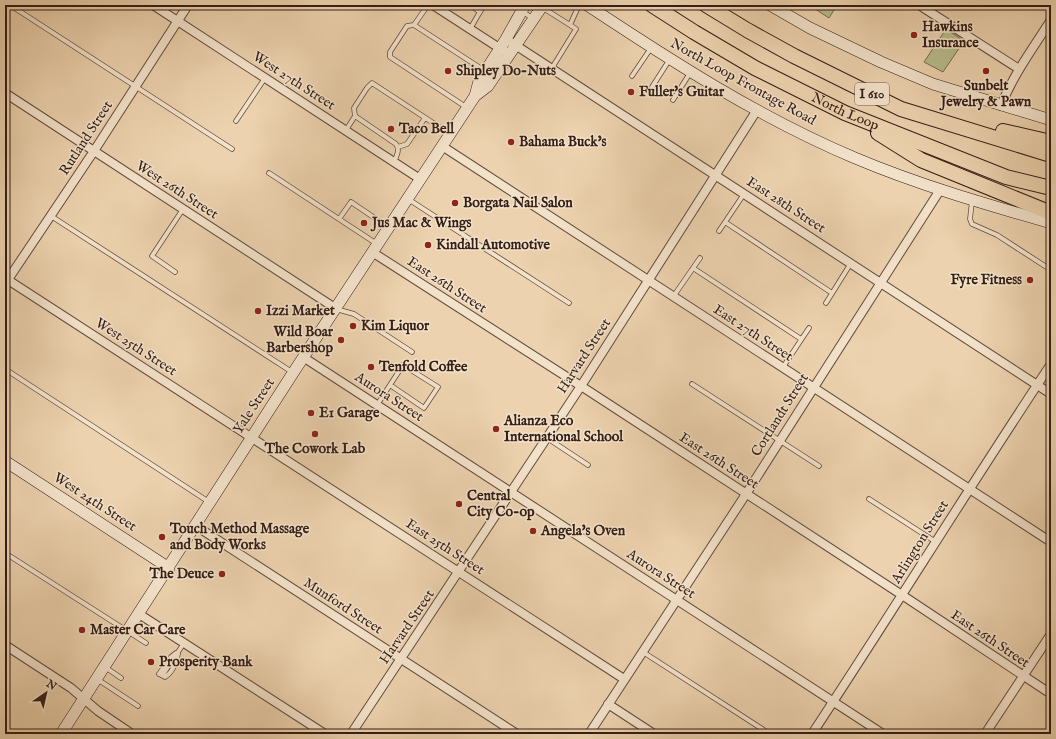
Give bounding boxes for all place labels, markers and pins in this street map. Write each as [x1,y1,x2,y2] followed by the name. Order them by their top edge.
[922,18,979,52] place label: Hawkins Insurance
[909,30,919,40] marker: Hawkins Insurance
[456,62,556,80] place label: Shipley Do-Nuts
[443,66,453,76] marker: Shipley Do-Nuts
[981,66,991,76] marker: Sunbelt Jewelry & Pawn
[939,77,1032,111] place label: Sunbelt Jewelry & Pawn
[639,83,725,101] place label: Fuller's Guitar
[626,87,636,97] marker: Fuller's Guitar
[398,120,455,138] place label: Taco Bell
[386,124,396,134] marker: Taco Bell
[519,133,607,151] place label: Bahama Buck's
[506,137,516,147] marker: Bahama Buck's
[463,194,573,212] place label: Borgata Nail Salon
[450,198,460,208] marker: Borgata Nail Salon
[370,214,472,232] place label: Jus Mac & Wings
[359,218,369,228] marker: Jus Mac & Wings
[436,236,551,254] place label: Kindall Automotive
[423,240,433,250] marker: Kindall Automotive
[950,271,1022,289] place label: Fyre Fitness
[1025,275,1035,285] marker: Fyre Fitness
[266,302,335,320] place label: Izzi Market
[253,306,263,316] marker: Izzi Market
[361,317,430,335] place label: Kim Liquor
[348,321,358,331] marker: Kim Liquor
[266,323,334,357] place label: Wild Boar Barbershop
[336,335,346,345] marker: Wild Boar Barbershop
[378,358,468,376] place label: Tenfold Coffee
[366,362,376,372] marker: Tenfold Coffee
[319,404,380,422] place label: E1 Garage
[306,408,316,418] marker: E1 Garage
[503,412,624,446] place label: Alianza Eco International School
[491,424,501,434] marker: Alianza Eco International School
[310,429,320,439] marker: The Cowork Lab
[264,440,366,458] place label: The Cowork Lab
[467,487,535,521] place label: Central City Co-op
[454,499,464,509] marker: Central City Co-op
[169,520,310,554] place label: Touch Method Massage and Body Works
[540,522,626,540] place label: Angela's Oven
[528,526,538,536] marker: Angela's Oven
[157,532,167,542] marker: Touch Method Massage and Body Works
[148,565,215,583] place label: The Deuce
[217,569,227,579] marker: The Deuce
[90,621,186,639] place label: Master Car Care
[77,625,87,635] marker: Master Car Care
[159,653,253,671] place label: Prosperity Bank
[146,657,156,667] marker: Prosperity Bank

